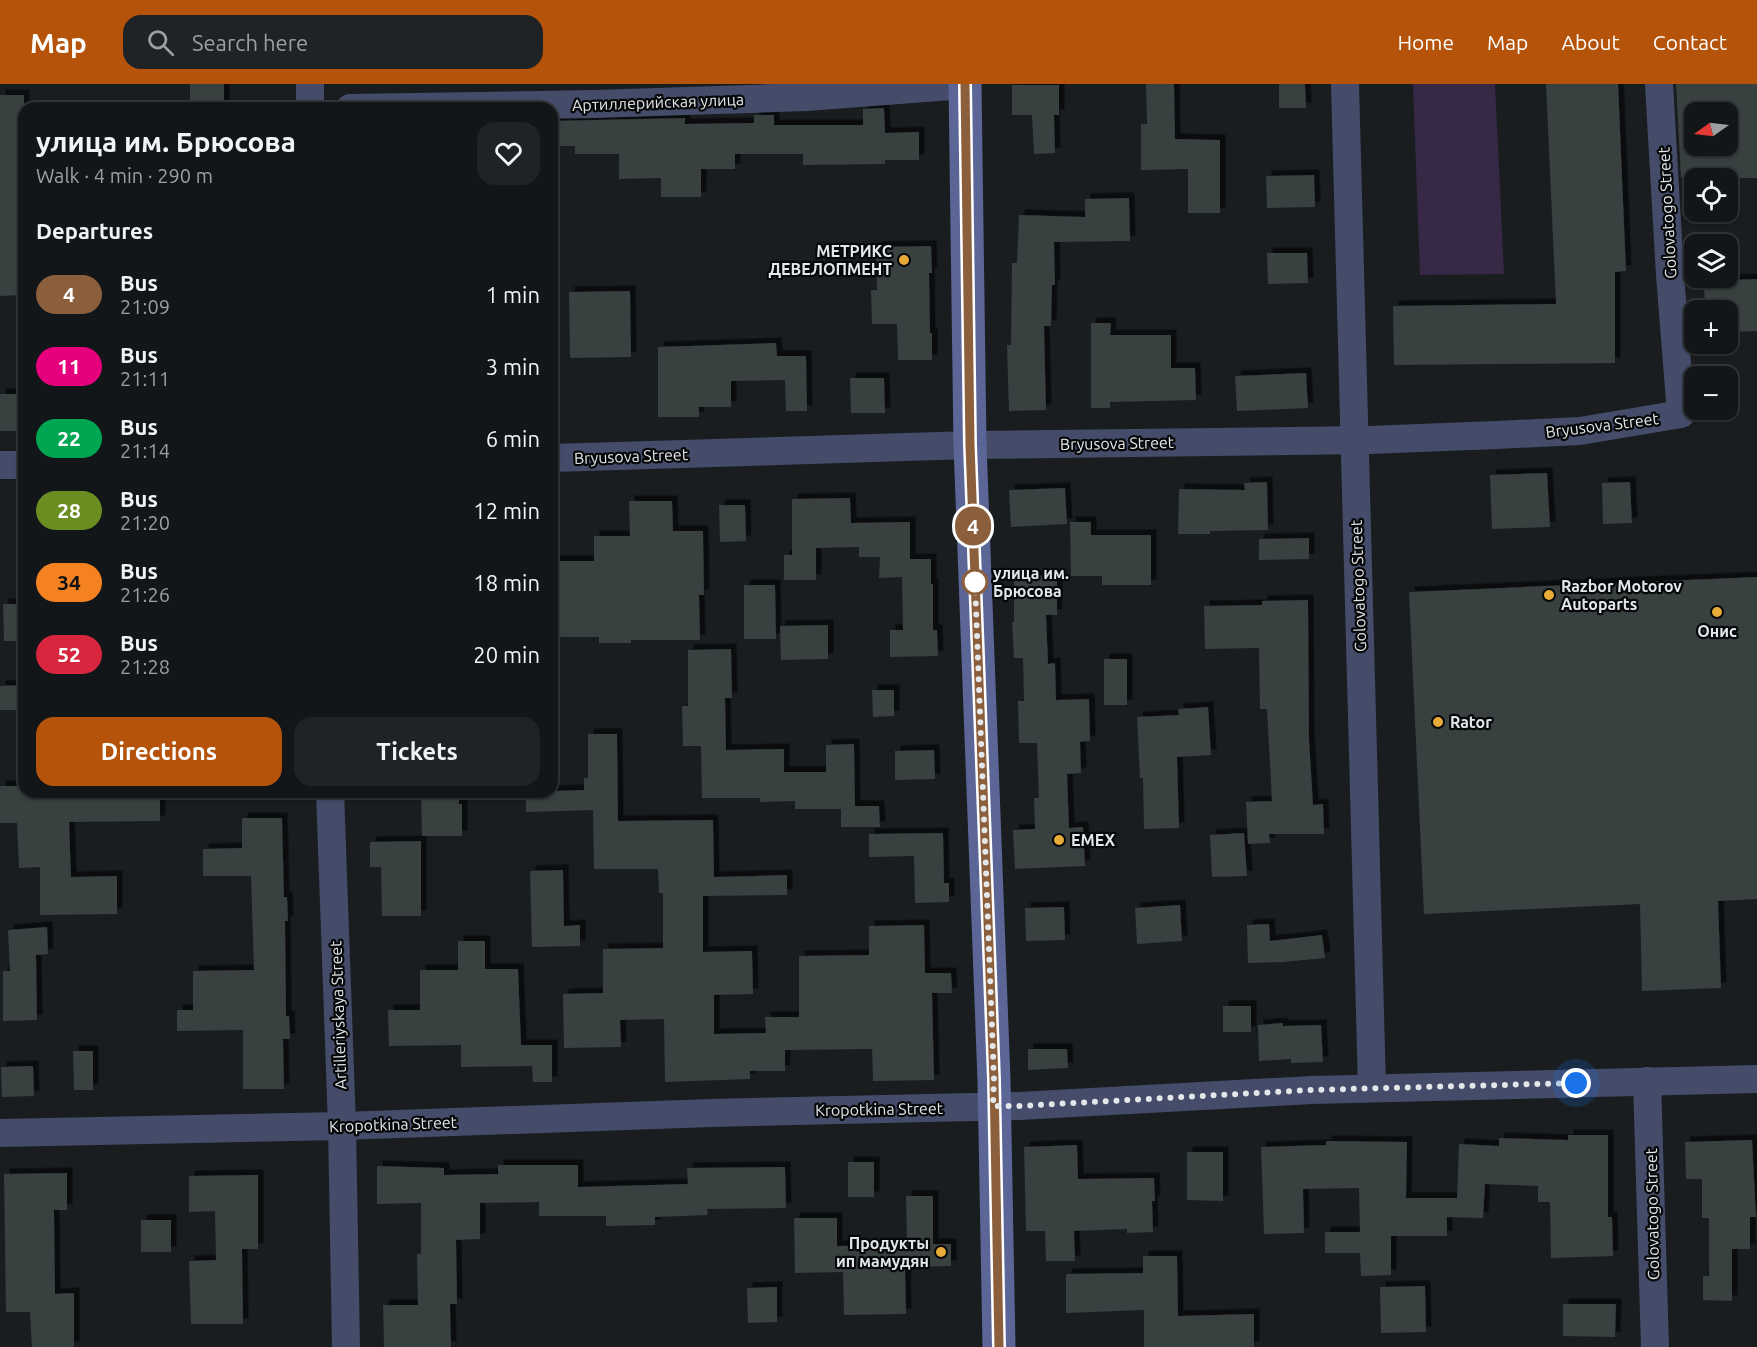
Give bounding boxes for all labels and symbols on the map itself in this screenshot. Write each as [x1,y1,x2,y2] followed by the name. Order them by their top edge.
[572,90,744,114] street label: Артиллерийская улица
[1684,102,1738,156] north arrow
[1655,146,1679,279] street label: Golovatogo Street
[768,242,892,278] place label: МЕТРИКС ДЕВЕЛОПМЕНТ
[897,253,911,267] marker: МЕТРИКС ДЕВЕЛОПМЕНТ
[1544,409,1660,441] street label: Bryusova Street
[1060,433,1175,453] street label: Bryusova Street
[574,445,689,467] street label: Bryusova Street
[954,506,992,546] line badge: 4
[1347,519,1369,652] street label: Golovatogo Street
[993,564,1069,600] place label: улица им. Брюсова
[962,569,988,595] marker: улица им. Брюсова
[1561,577,1682,613] place label: Razbor Motorov Autoparts
[1542,588,1556,602] marker: Razbor Motorov Autoparts
[1710,605,1724,619] marker: Онис
[1697,622,1737,640] place label: Онис
[1450,713,1492,731] place label: Rator
[1431,715,1445,729] marker: Rator
[1071,831,1116,849] place label: EMEX
[1052,833,1066,847] marker: EMEX
[326,940,350,1090] street label: Artilleriyskaya Street
[1561,1068,1591,1098] your location
[815,1099,944,1119] street label: Kropotkina Street
[329,1113,458,1135] street label: Kropotkina Street
[1642,1147,1662,1280] street label: Golovatogo Street
[836,1234,929,1270] place label: Продукты ип мамудян
[934,1245,948,1259] marker: Продукты ип мамудян

